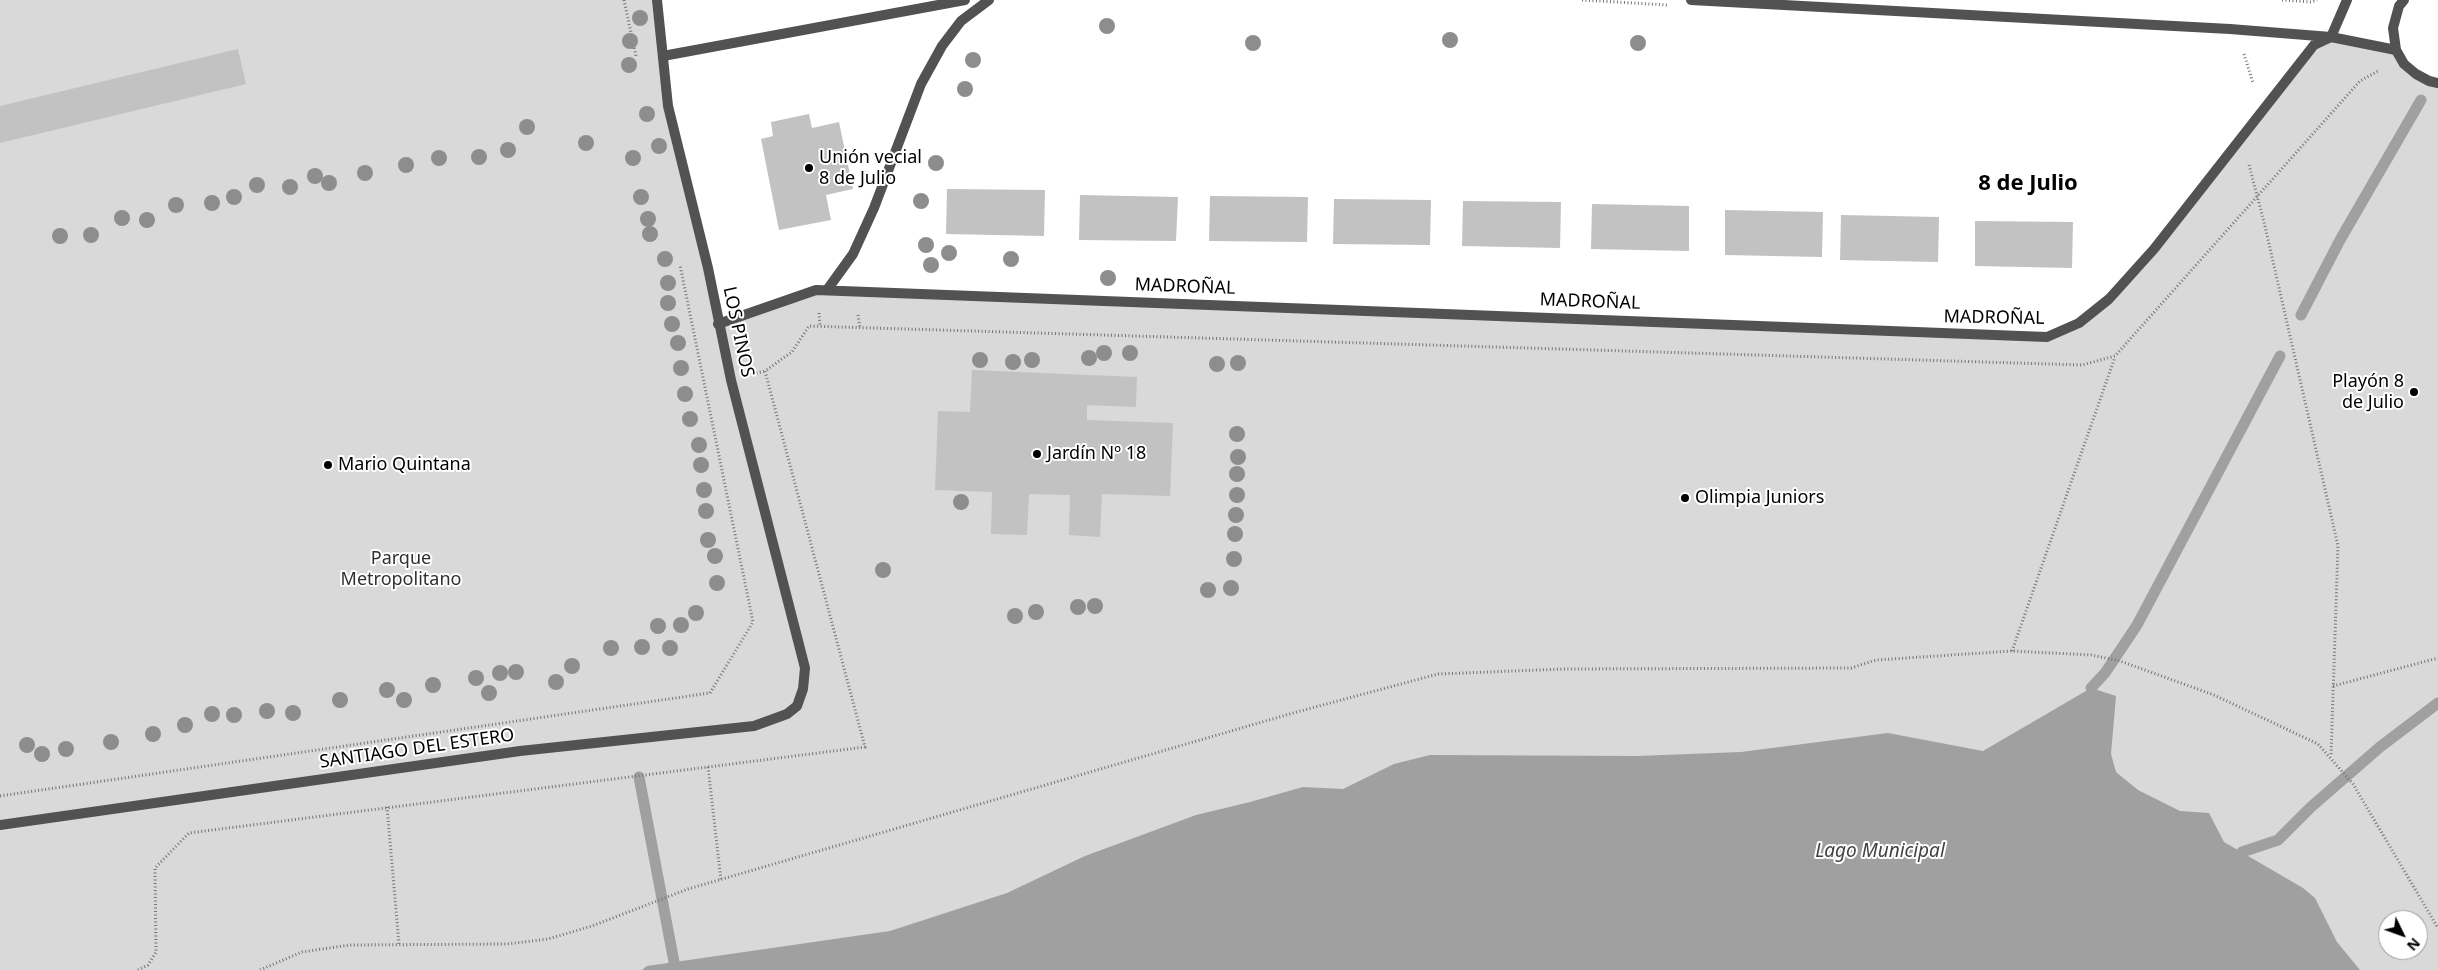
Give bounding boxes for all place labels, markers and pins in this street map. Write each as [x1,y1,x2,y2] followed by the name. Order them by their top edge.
[819,147,922,190] place label: Unión vecial 8 de Julio
[803,162,815,174] marker: Unión vecial 8 de Julio
[2332,371,2404,414] place label: Playón 8 de Julio
[2408,386,2420,398] marker: Playón 8 de Julio
[1047,443,1146,465] place label: Jardín Nº 18
[1031,448,1043,460] marker: Jardín Nº 18
[338,454,471,476] place label: Mario Quintana
[322,459,334,471] marker: Mario Quintana
[1695,487,1824,509] place label: Olimpia Juniors
[1679,492,1691,504] marker: Olimpia Juniors

